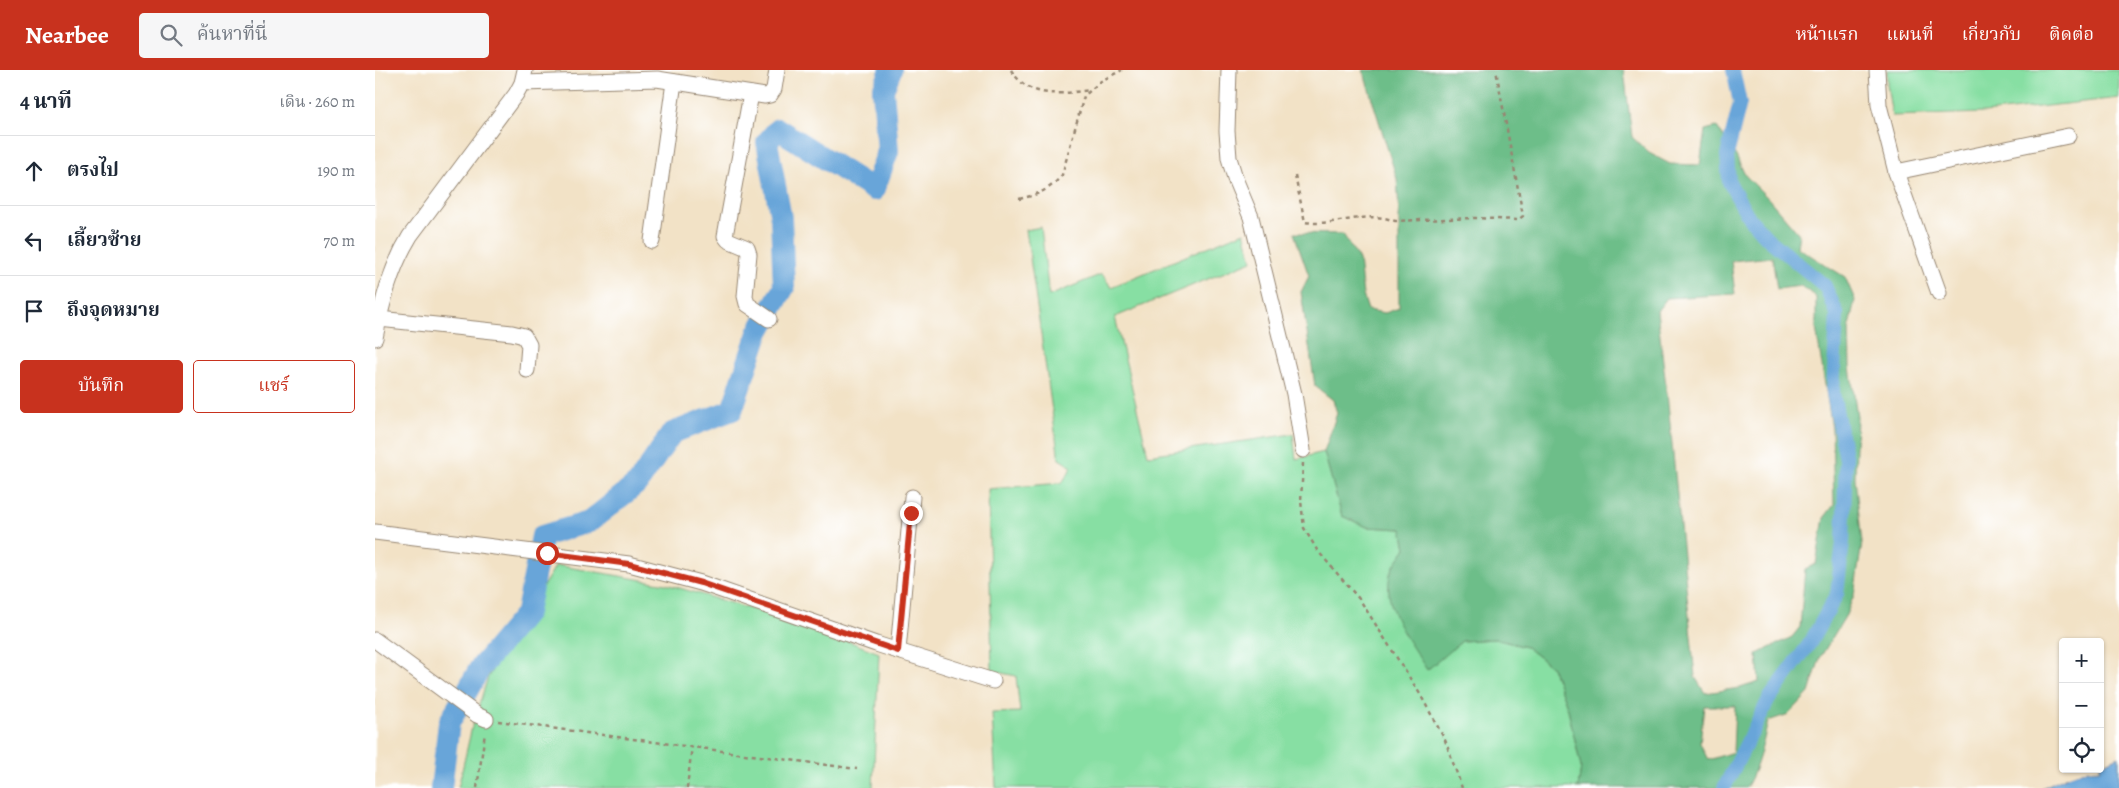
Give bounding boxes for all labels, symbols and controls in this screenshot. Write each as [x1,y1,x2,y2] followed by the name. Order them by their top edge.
[139,13,489,58] search box
[25,19,109,51] text: Nearbee
[157,21,185,49] icon: search
[197,21,268,47] text: ค้นหาที่นี่
[1795,22,1858,46] text: หน้าแรก
[1886,22,1934,46] text: แผนที่
[1962,22,2021,46] text: เกี่ยวกับ
[2049,22,2094,46] text: ติดต่อ
[20,87,72,115] text: 4 นาที
[279,91,355,113] text: เดิน · 260 m
[20,157,48,185] icon: ahead
[67,157,119,183] text: ตรงไป
[317,160,355,182] text: 190 m
[20,227,48,255] icon: left
[67,227,141,253] text: เลี้ยวซ้าย
[323,230,355,252] text: 70 m
[20,297,48,325] icon: arrive
[67,297,160,323] text: ถึงจุดหมาย
[20,360,183,413] button: บันทึก
[193,360,355,413] button: แชร์
[900,502,923,525] route end
[536,542,559,565] route start
[2059,638,2104,773] map controls
[2059,638,2104,683] button: +
[2059,683,2104,728] button: −
[2059,728,2104,773] button: locate

